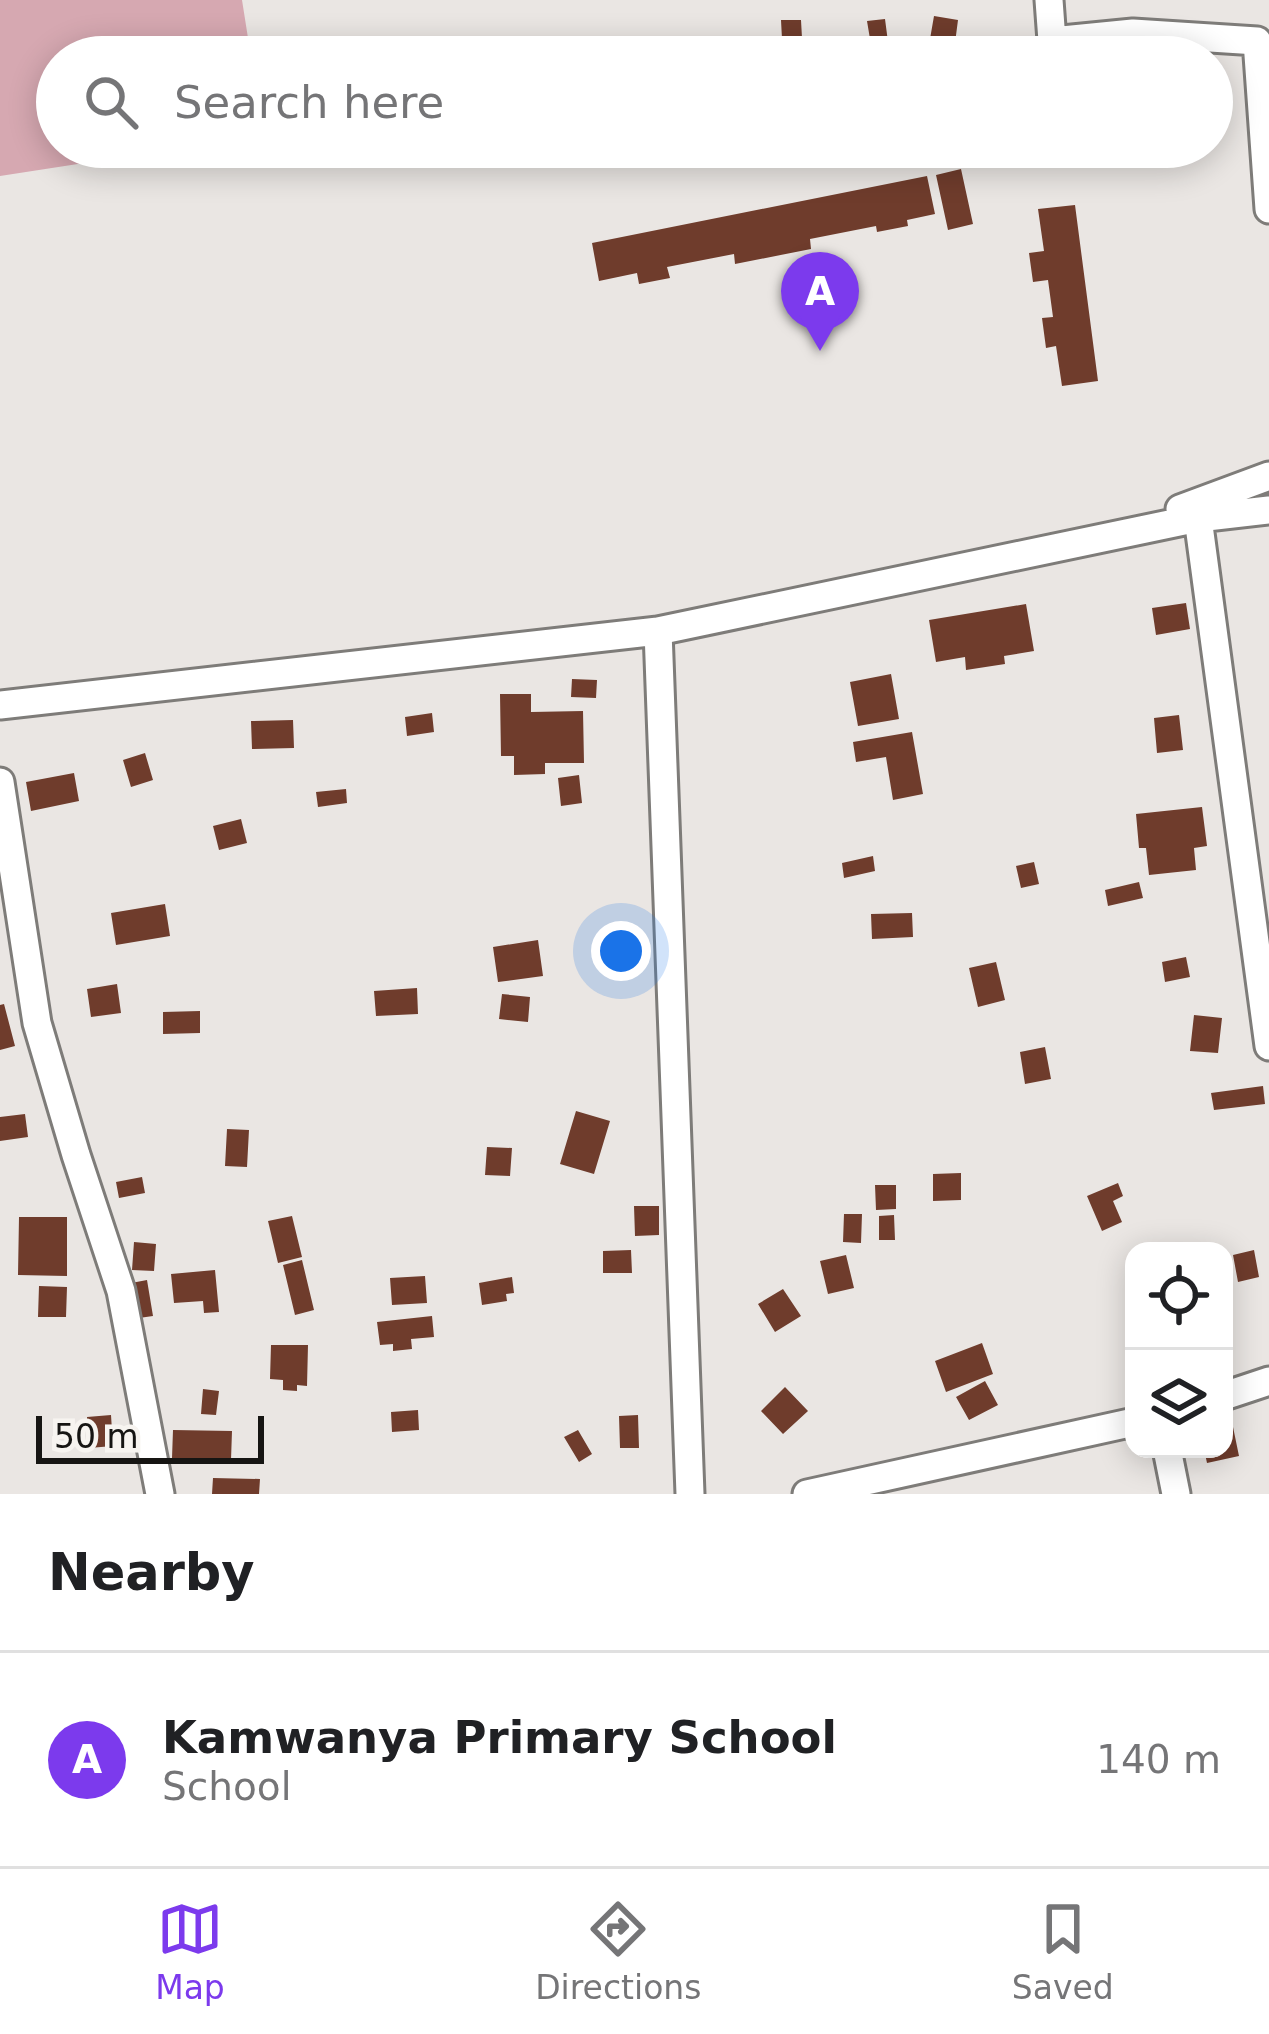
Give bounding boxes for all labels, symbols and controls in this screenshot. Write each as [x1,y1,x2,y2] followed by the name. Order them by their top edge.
[36,36,1233,168] search box
[78,69,144,135] icon: search
[174,76,444,129] text: Search here
[781,252,859,351] pin: A
[591,921,651,981] your location
[1125,1242,1233,1458] map controls
[1125,1242,1233,1350] button: locate
[1125,1350,1233,1458] button: layers
[36,1410,264,1463] scale bar
[54,1417,139,1456] text: 50 m
[48,1543,255,1602] text: Nearby
[162,1711,837,1764] text: Kamwanya Primary School
[72,1737,102,1782] text: A
[1096,1737,1221,1782] text: 140 m
[162,1764,291,1809] text: School
[155,1896,225,2007] tab: Map
[535,1896,701,2007] tab: Directions
[1012,1896,1114,2007] tab: Saved

